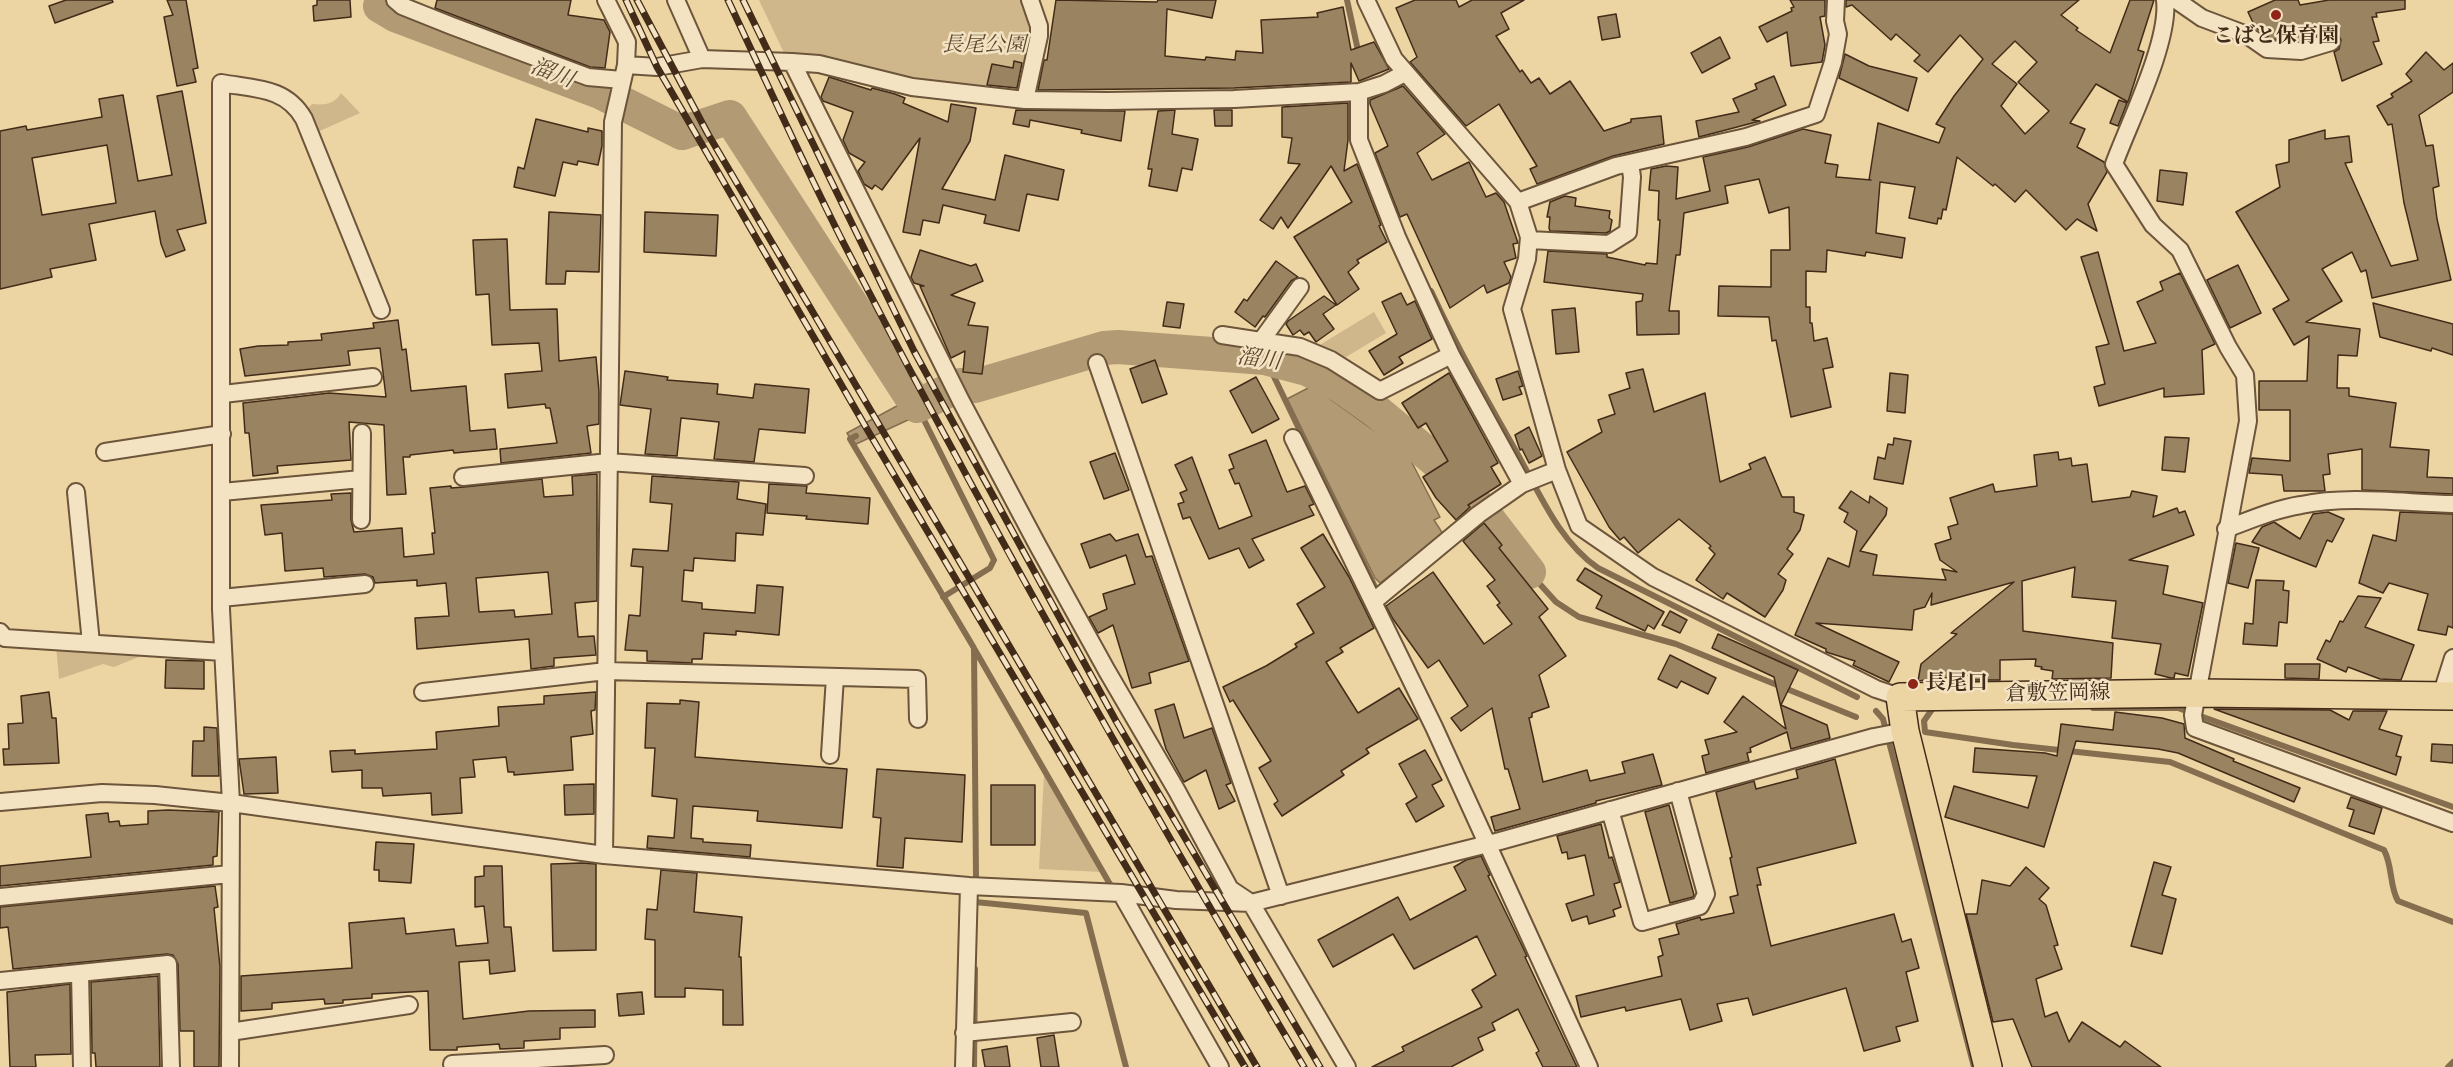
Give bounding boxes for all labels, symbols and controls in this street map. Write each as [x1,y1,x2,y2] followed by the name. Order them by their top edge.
[2269,8,2283,22] marker: こばと保育園
[2213,24,2339,50] place label: こばと保育園
[942,33,1026,59] park label: 長尾公園
[527,54,577,94] water label: 溜川
[1235,344,1283,376] water label: 溜川
[1925,671,1988,697] place label: 長尾口
[1906,677,1920,691] marker: 長尾口
[2005,680,2111,708] street label: 倉敷笠岡線

